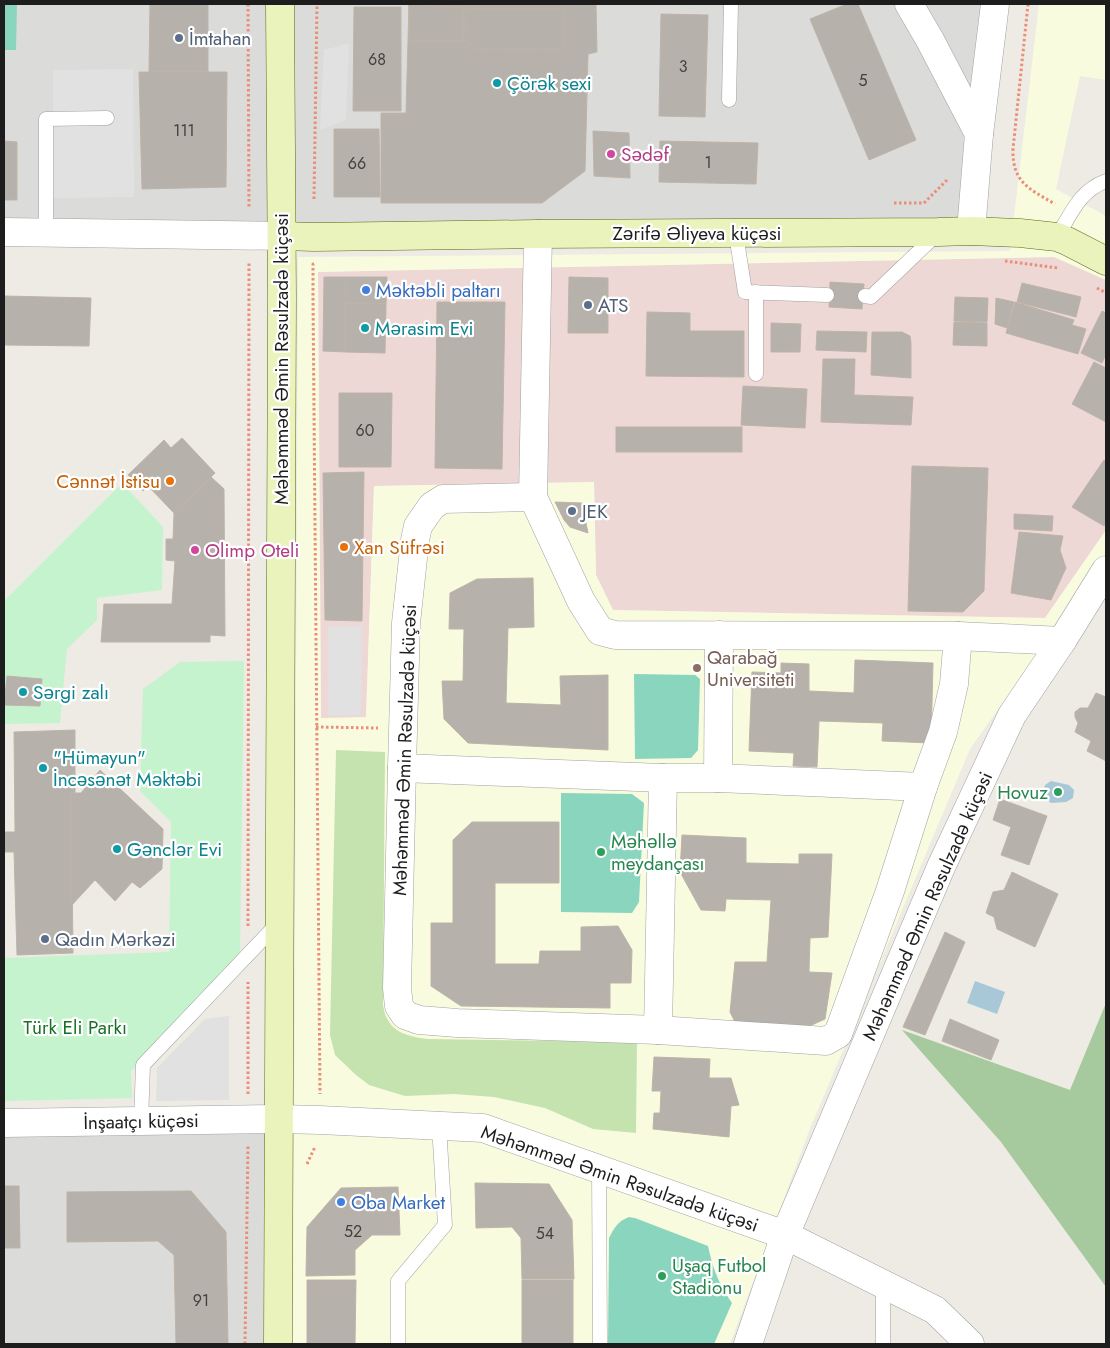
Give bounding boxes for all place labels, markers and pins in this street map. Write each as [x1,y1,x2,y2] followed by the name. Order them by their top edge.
[189,25,251,52] place label: İmtahan
[173,32,185,44] marker: İmtahan
[507,70,592,97] place label: Çörək sexi
[491,77,503,89] marker: Çörək sexi
[621,141,669,168] place label: Sədəf
[605,148,617,160] marker: Sədəf
[376,277,501,304] place label: Məktəbli paltarı
[360,284,372,296] marker: Məktəbli paltarı
[598,292,628,319] place label: ATS
[582,299,594,311] marker: ATS
[375,315,473,342] place label: Mərasim Evi
[359,322,371,334] marker: Mərasim Evi
[56,468,160,495] place label: Cənnət İstisu
[164,475,176,487] marker: Cənnət İstisu
[579,498,608,525] place label: JEK
[566,505,578,517] marker: JEK
[354,534,445,561] place label: Xan Süfrəsi
[205,537,299,564] place label: Olimp Oteli
[338,541,350,553] marker: Xan Süfrəsi
[189,544,201,556] marker: Olimp Oteli
[707,644,795,693] place label: Qarabağ Universiteti
[691,662,703,674] marker: Qarabağ Universiteti
[33,679,109,706] place label: Sərgi zalı
[17,686,29,698] marker: Sərgi zalı
[53,744,202,793] place label: "Hümayun" İncəsənət Məktəbi
[37,762,49,774] marker: "Hümayun" İncəsənət Məktəbi
[997,779,1048,806] place label: Hovuz
[1052,786,1064,798] marker: Hovuz
[611,828,704,877] place label: Məhəllə meydançası
[127,836,222,863] place label: Gənclər Evi
[111,843,123,855] marker: Gənclər Evi
[595,846,607,858] marker: Məhəllə meydançası
[55,926,176,953] place label: Qadın Mərkəzi
[39,933,51,945] marker: Qadın Mərkəzi
[351,1189,446,1216] place label: Oba Market
[335,1196,347,1208] marker: Oba Market
[672,1252,766,1301] place label: Uşaq Futbol Stadionu
[656,1270,668,1282] marker: Uşaq Futbol Stadionu

